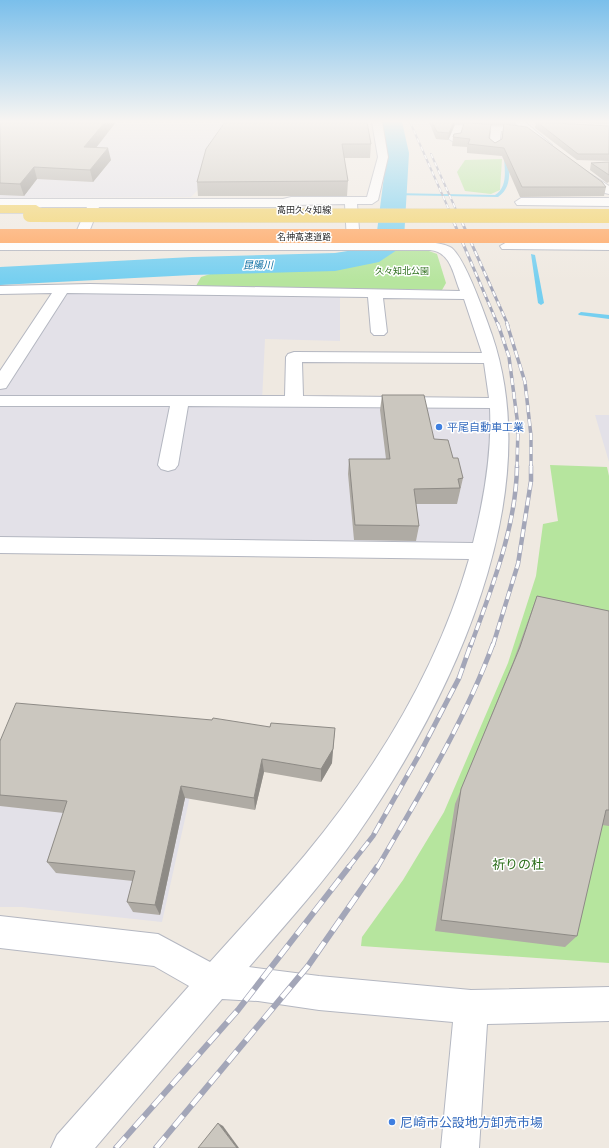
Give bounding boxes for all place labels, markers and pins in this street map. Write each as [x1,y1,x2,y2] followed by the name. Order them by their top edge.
[447,420,524,434] place label: 平尾自動車工業
[434,422,444,432] marker: 平尾自動車工業
[400,1114,543,1131] place label: 尼崎市公設地方卸売市場
[387,1117,397,1127] marker: 尼崎市公設地方卸売市場

